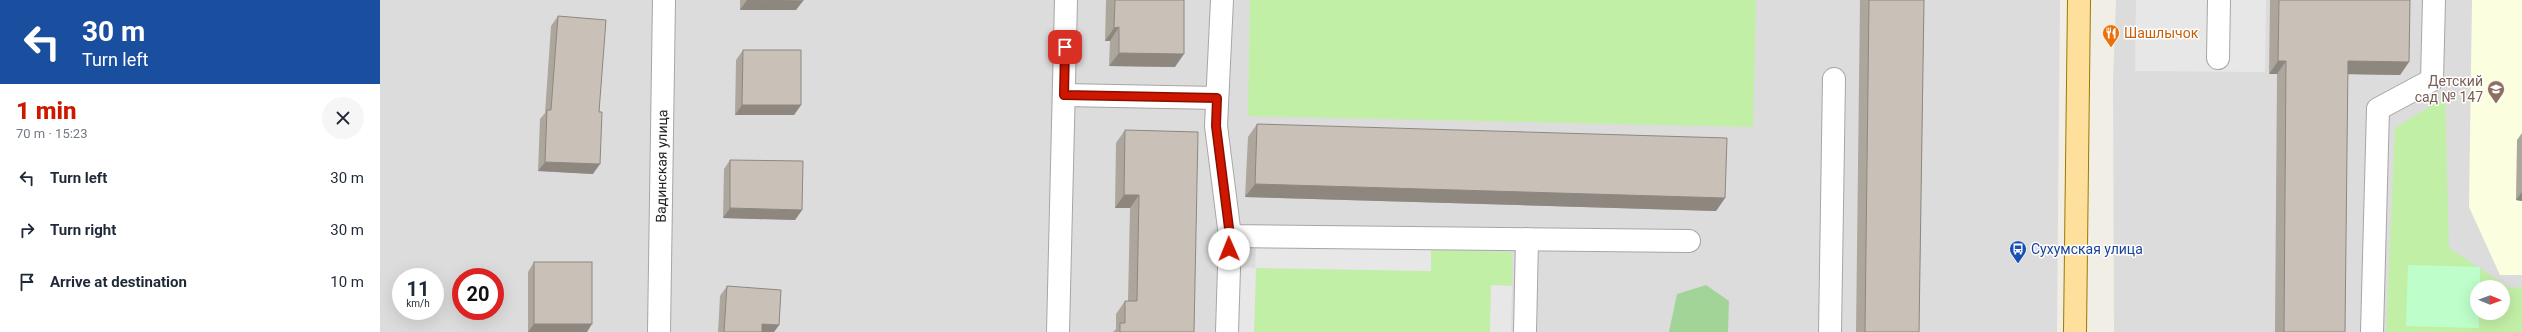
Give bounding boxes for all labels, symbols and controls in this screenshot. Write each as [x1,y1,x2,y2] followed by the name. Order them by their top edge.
[82,15,145,48] text: 30 m
[16,16,68,68] icon: left
[2101,23,2121,48] restaurant icon: Шашлычок
[2124,25,2199,41] place label: Шашлычок
[1048,30,1082,64] pin
[1054,36,1076,58] icon: arrive
[82,49,148,70] text: Turn left
[2415,73,2483,105] place label: Детский сад № 147
[2486,79,2506,104] school or university icon: Детский сад № 147
[16,97,77,125] text: 1 min
[322,97,364,139] button: close
[653,109,670,223] street label: Вадинская улица
[16,126,87,141] text: 70 m · 15:23
[16,167,38,189] icon: left
[50,169,107,187] text: Turn left
[330,169,364,187] text: 30 m
[16,219,38,241] icon: right
[50,221,116,239] text: Turn right
[330,221,364,239] text: 30 m
[1208,228,1250,270] position arrow
[2008,239,2028,264] bus stop icon: Сухумская улица
[2031,241,2143,257] place label: Сухумская улица
[452,268,504,320] speed limit sign: 20
[16,271,38,293] icon: arrive
[50,273,187,291] text: Arrive at destination
[330,273,364,291] text: 10 m
[407,277,429,301] text: 11
[2470,280,2510,320] north arrow
[2470,280,2510,320] map controls
[406,298,430,309] text: km/h

